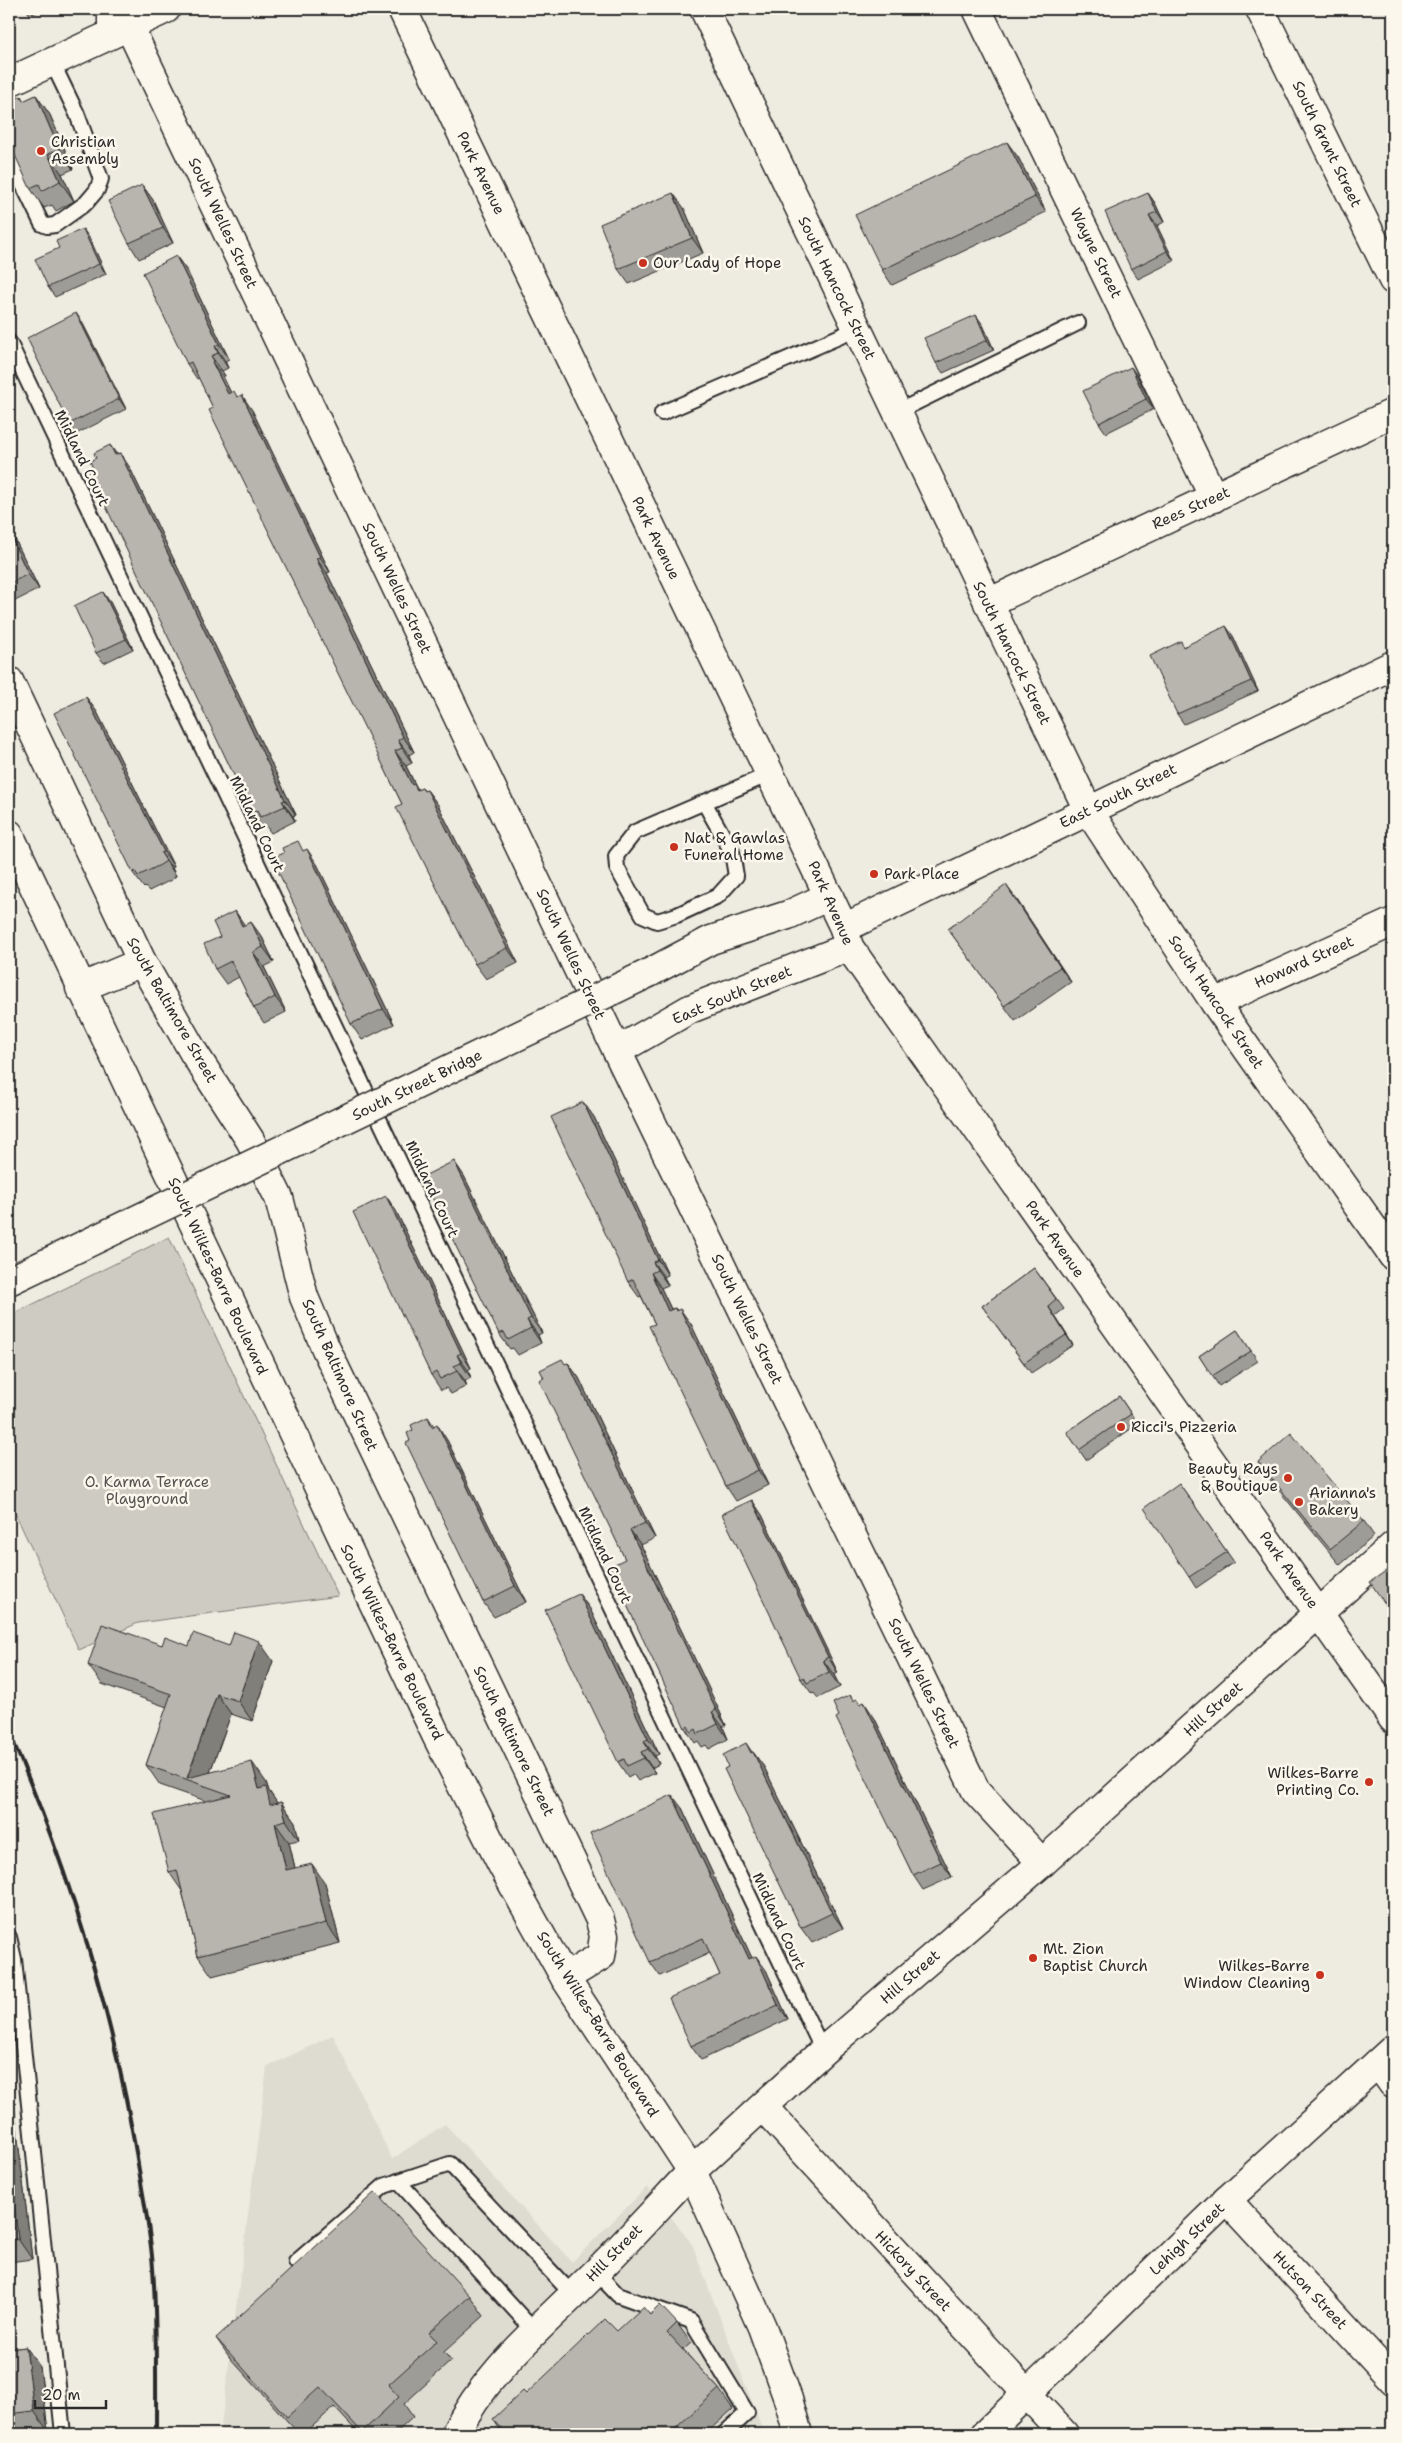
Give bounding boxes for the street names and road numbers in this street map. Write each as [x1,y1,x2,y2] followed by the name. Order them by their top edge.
[1288,77,1366,211] street label: South Grant Street
[452,128,510,218] street label: Park Avenue
[184,154,262,292] street label: South Welles Street
[1065,204,1127,302] street label: Wayne Street
[794,213,880,363] street label: South Hancock Street
[50,406,114,510] street label: Midland Court
[1149,482,1233,534] street label: Rees Street
[627,493,685,583] street label: Park Avenue
[358,519,436,657] street label: South Welles Street
[969,578,1055,728] street label: South Hancock Street
[1056,759,1180,833] street label: East South Street
[225,772,289,876] street label: Midland Court
[804,858,858,948] street label: Park Avenue
[532,885,610,1023] street label: South Welles Street
[1164,931,1268,1073] street label: South Hancock Street
[1251,931,1357,993] street label: Howard Street
[122,934,222,1086] street label: South Baltimore Street
[669,961,795,1029] street label: East South Street
[349,1045,485,1125] street label: South Street Bridge
[401,1137,463,1241] street label: Midland Court
[163,1174,273,1378] street label: South Wilkes-Barre Boulevard
[1021,1196,1089,1282] street label: Park Avenue
[707,1251,787,1387] street label: South Welles Street
[297,1296,383,1454] street label: South Baltimore Street
[574,1503,636,1607] street label: Midland Court
[1255,1527,1323,1613] street label: Park Avenue
[336,1541,448,1744] street label: South Wilkes-Barre Boulevard
[884,1615,964,1751] street label: South Welles Street
[469,1663,559,1819] street label: South Baltimore Street
[1179,1677,1247,1741] street label: Hill Street
[748,1869,810,1973] street label: Midland Court
[532,1927,664,2121] street label: South Wilkes-Barre Boulevard
[876,1945,944,2009] street label: Hill Street
[1145,2198,1229,2280] street label: Lehigh Street
[581,2220,647,2286] street label: Hill Street
[870,2226,956,2316] street label: Hickory Street
[1268,2246,1352,2334] street label: Hutson Street

